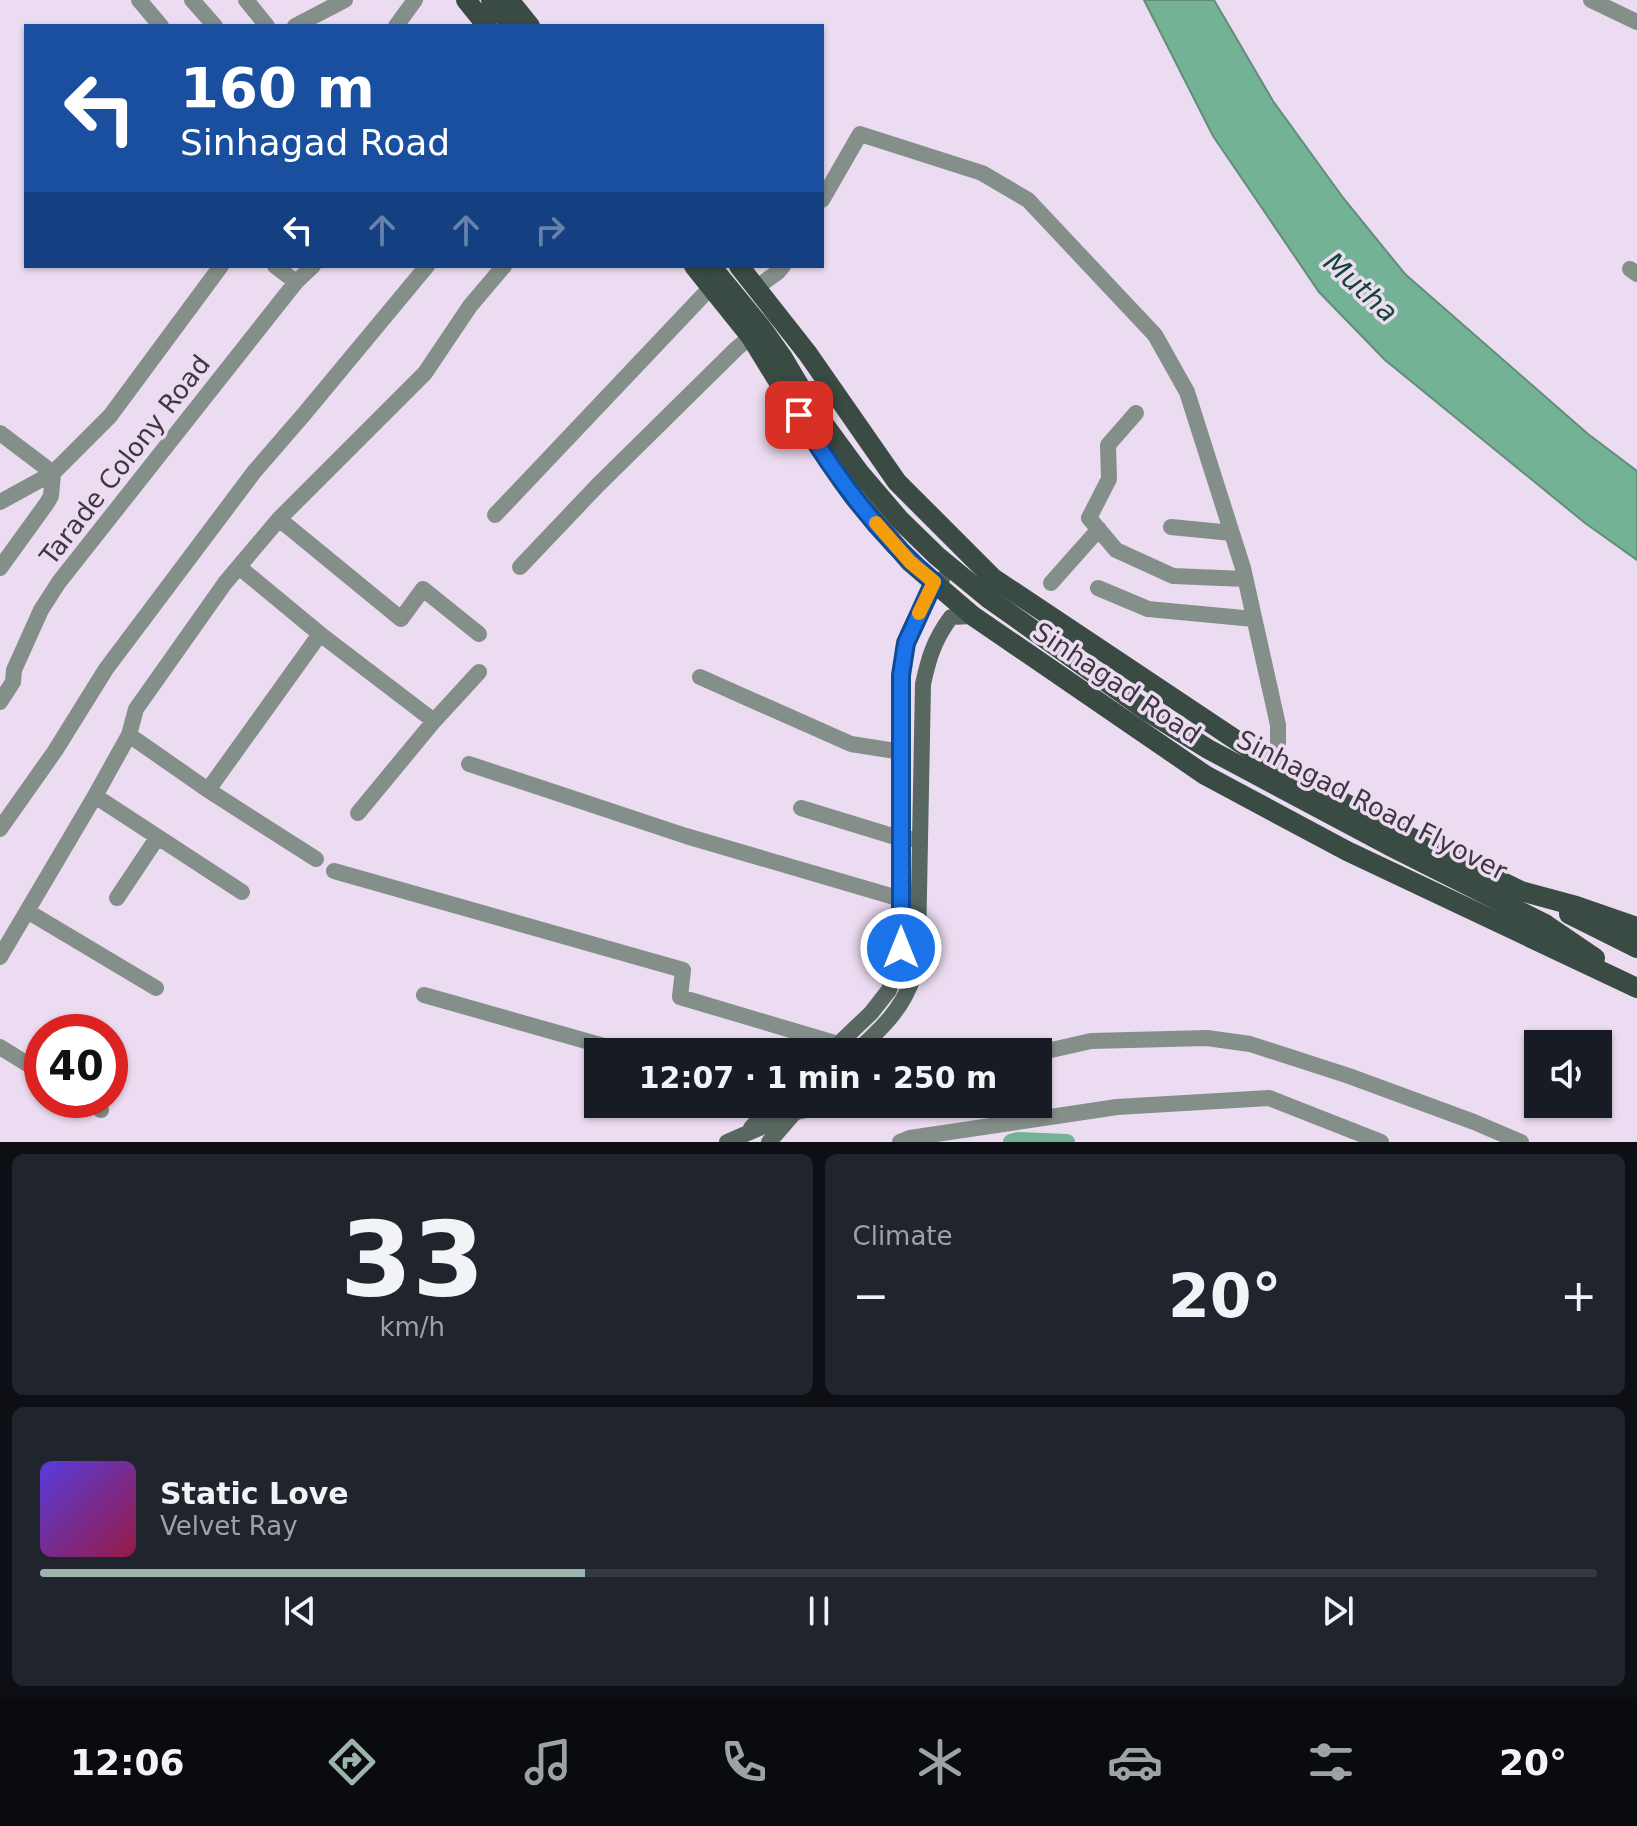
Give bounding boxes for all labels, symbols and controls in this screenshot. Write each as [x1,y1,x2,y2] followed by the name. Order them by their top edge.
[180,55,375,120] text: 160 m
[48,56,152,160] icon: left
[180,122,450,163] text: Sinhagad Road
[276,208,320,252] icon: left
[360,208,404,252] icon: ahead
[444,208,488,252] icon: ahead
[528,208,572,252] icon: right
[1317,246,1404,329] water label: Mutha
[33,349,216,571] street label: Tarade Colony Road
[765,381,833,449] pin
[777,393,821,437] icon: arrive
[1028,616,1206,750] street label: Sinhagad Road
[1232,724,1512,886] street label: Sinhagad Road Flyover
[859,906,943,990] position arrow
[24,1014,128,1118] speed limit sign: 40
[1524,1030,1612,1118] map controls
[1524,1030,1612,1118] button: sound
[639,1060,997,1095] text: 12:07 · 1 min · 250 m
[340,1199,485,1321] text: 33
[853,1221,953,1251] text: Climate
[1168,1261,1282,1331] text: 20°
[853,1270,889,1321] text: −
[1560,1270,1597,1321] text: +
[379,1312,445,1342] text: km/h
[160,1476,349,1511] text: Static Love
[160,1511,298,1541] text: Velvet Ray
[278,1589,322,1633] icon: previous
[797,1589,841,1633] icon: pause
[1316,1589,1360,1633] icon: next
[324,1734,380,1790] icon: directions
[520,1734,576,1790] icon: music
[716,1734,772,1790] icon: phone
[912,1734,968,1790] icon: climate
[1107,1734,1163,1790] icon: car
[1303,1734,1359,1790] icon: filters
[70,1742,184,1783] text: 12:06
[1499,1742,1567,1783] text: 20°

